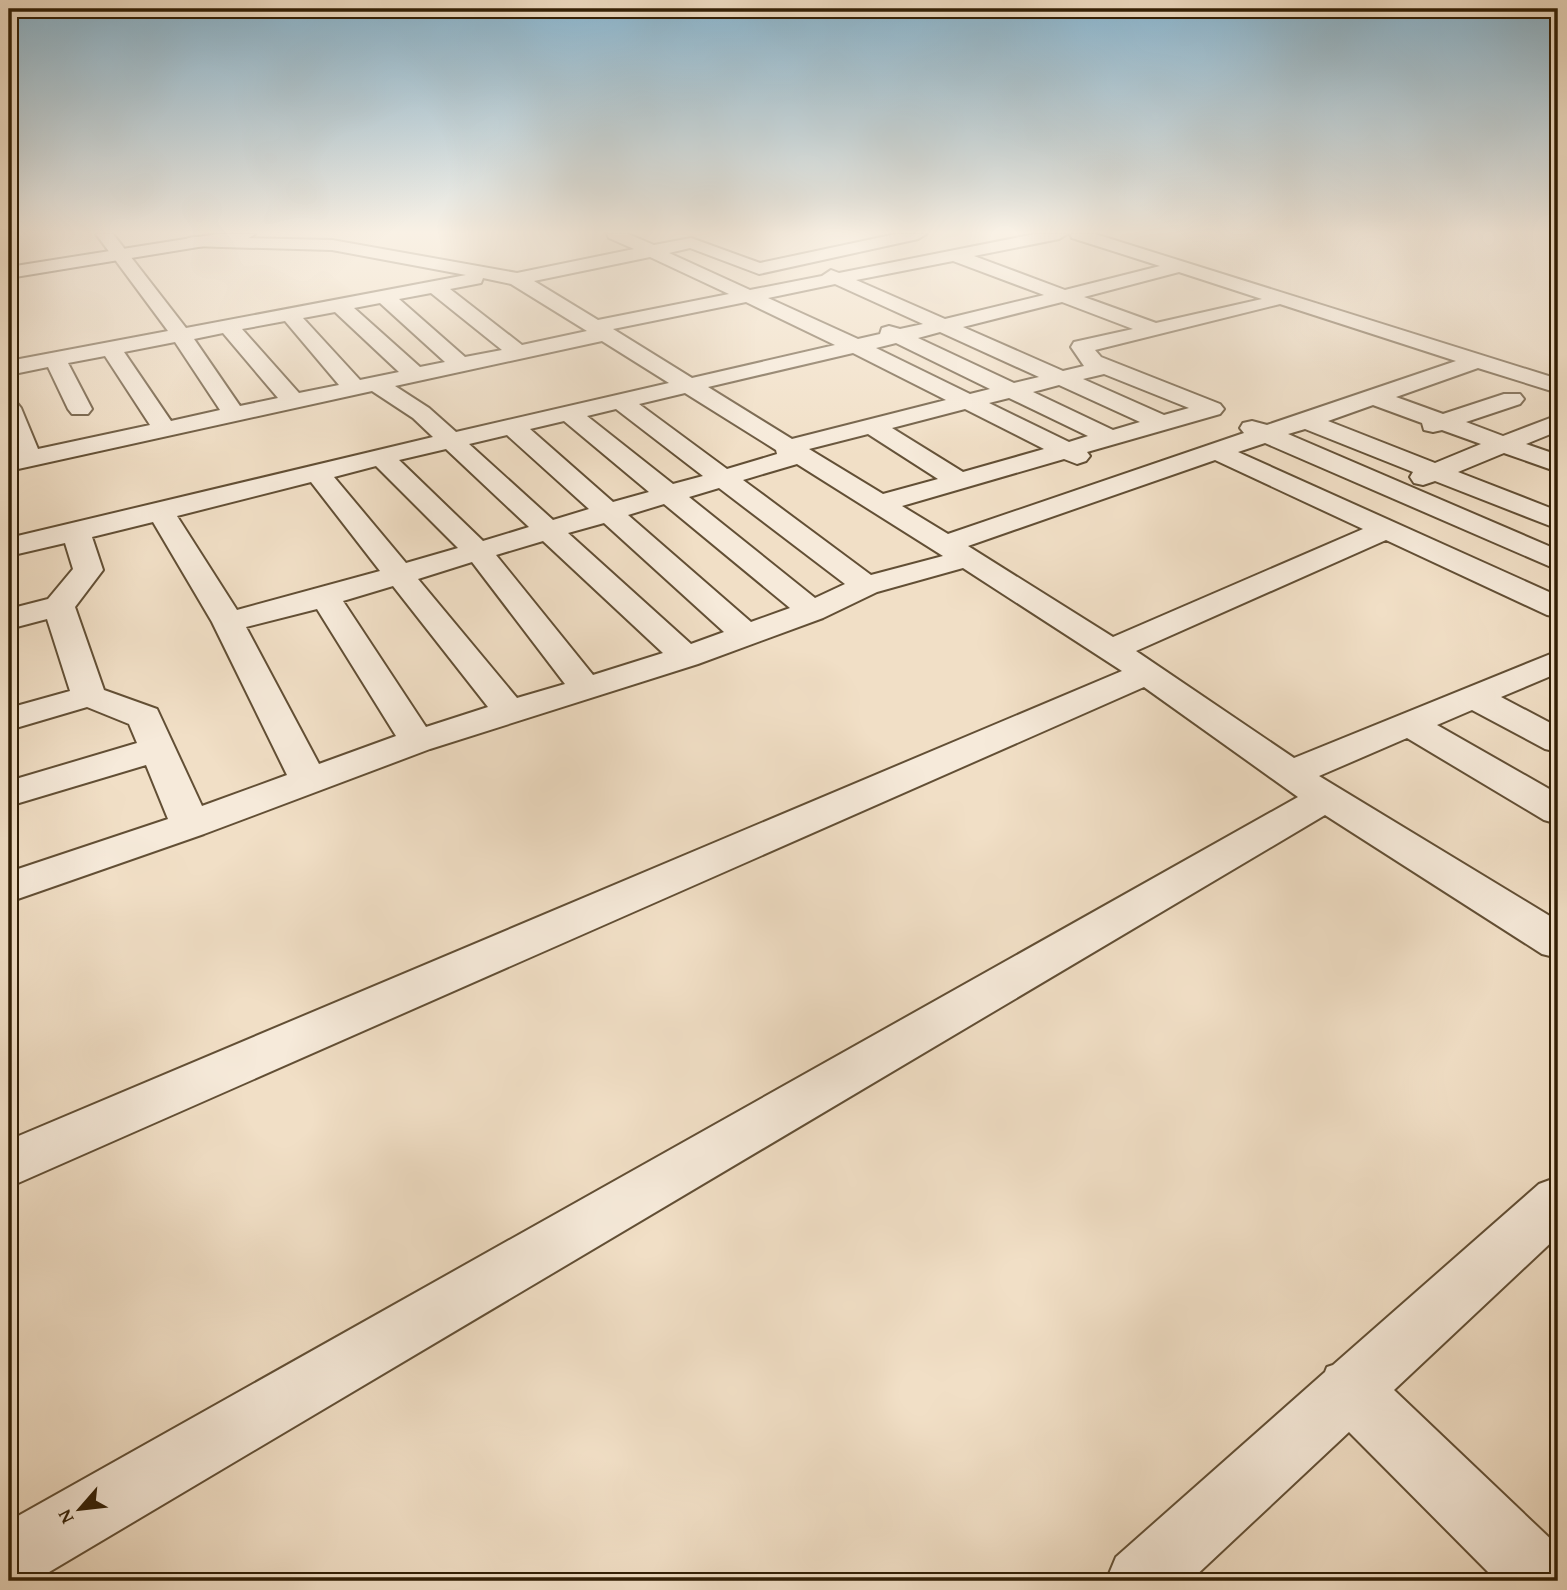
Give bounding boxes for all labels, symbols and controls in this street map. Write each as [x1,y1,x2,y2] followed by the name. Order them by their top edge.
[46,1474,116,1544] north arrow
[50,1505,80,1529] text: N

